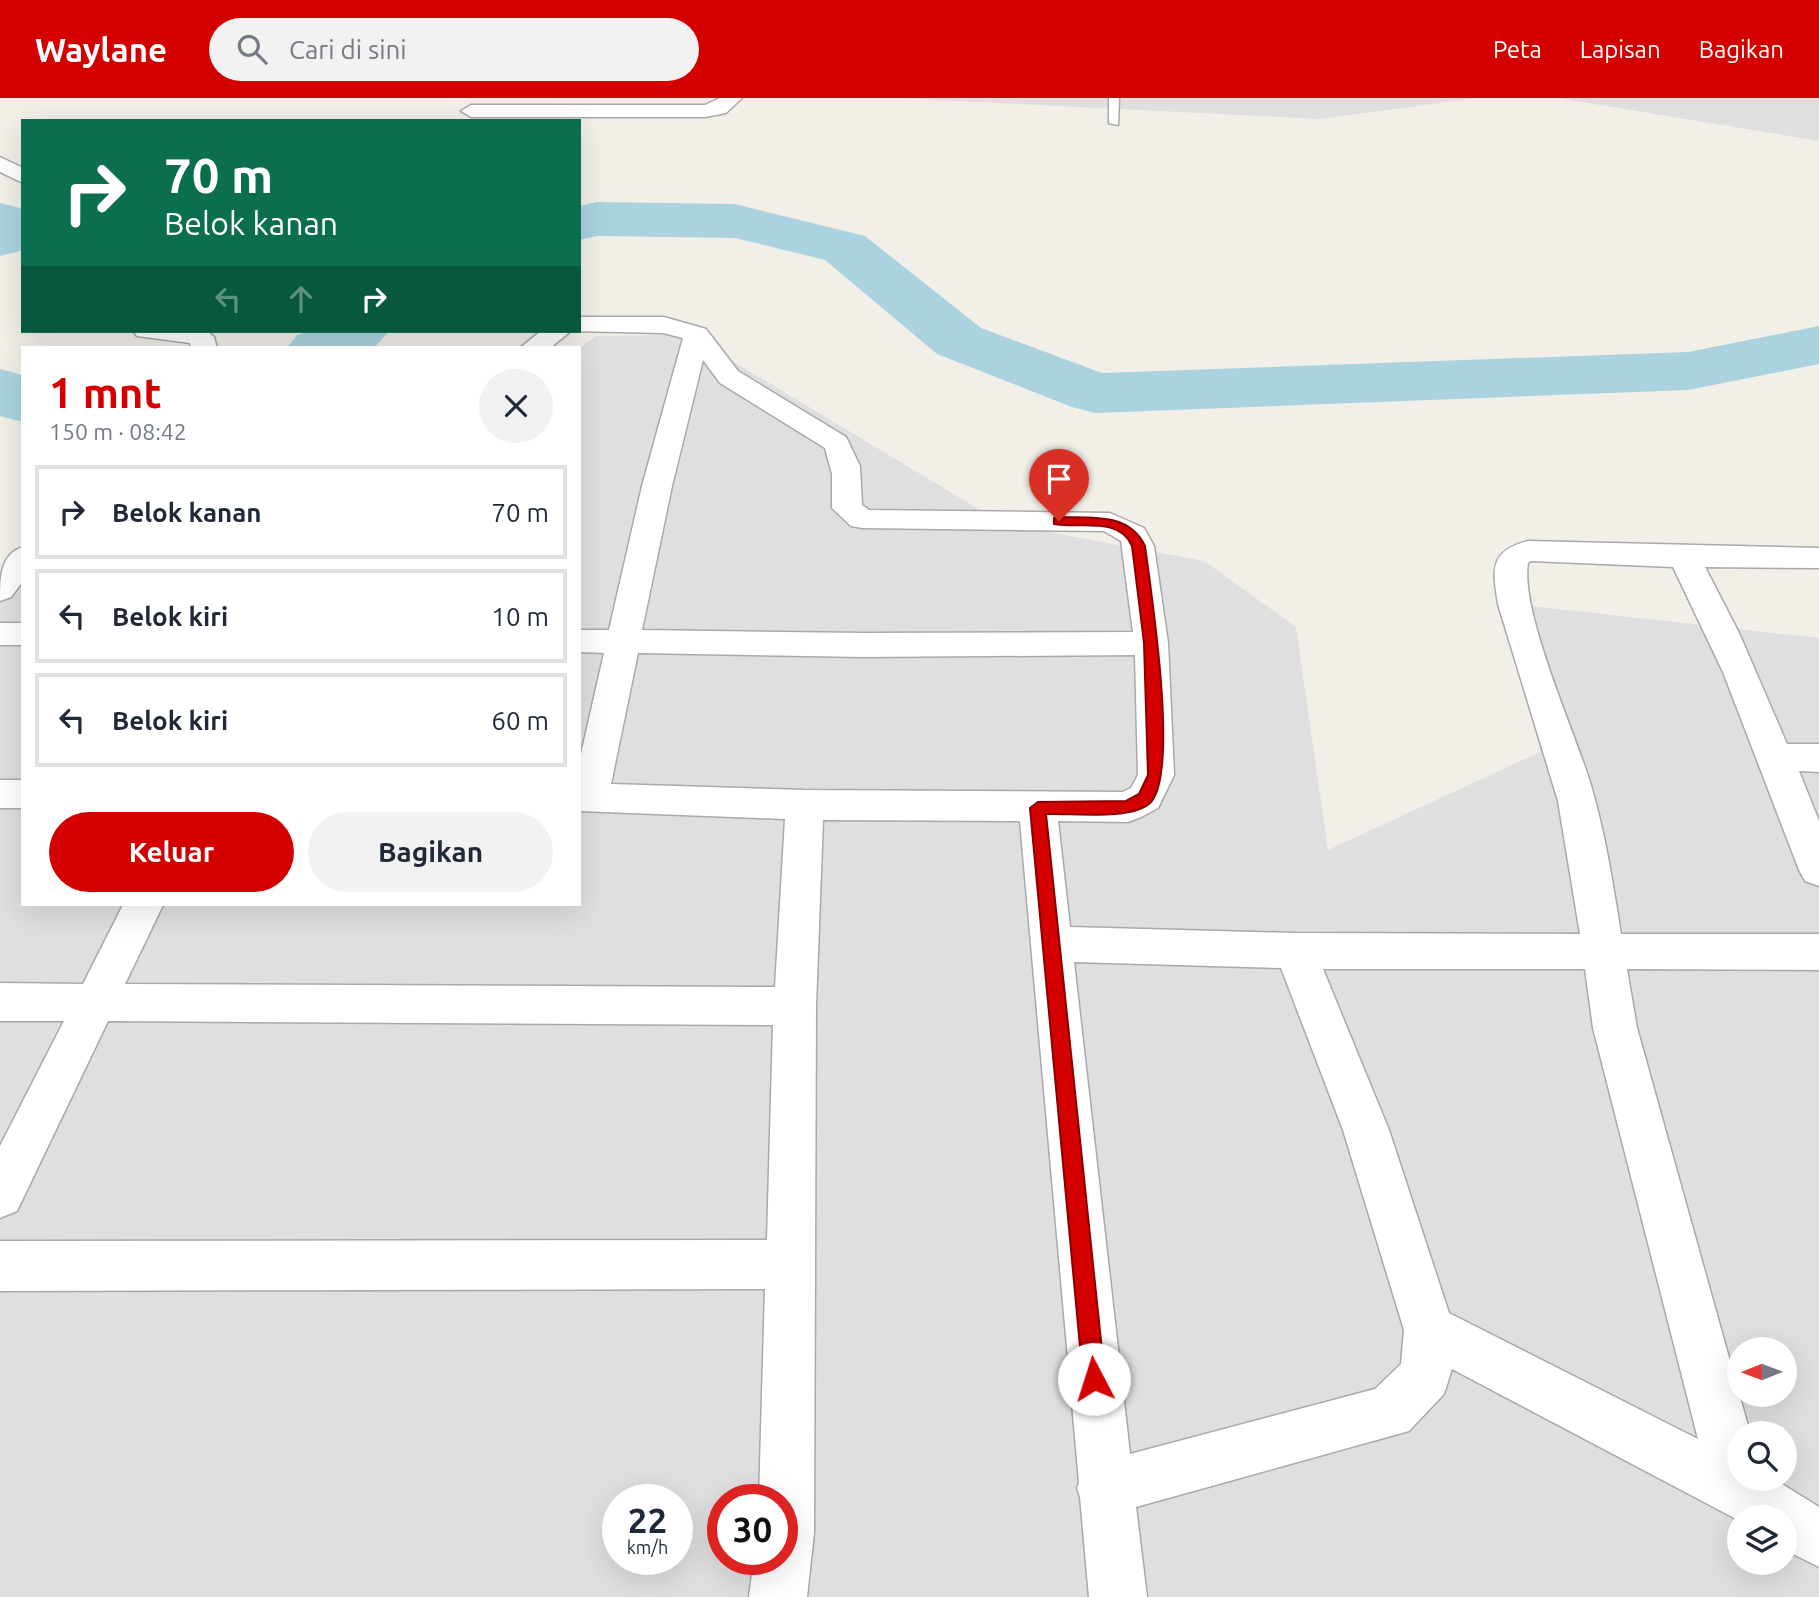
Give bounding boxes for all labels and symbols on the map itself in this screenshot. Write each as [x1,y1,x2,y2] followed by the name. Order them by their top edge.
[1029,449,1089,521] pin
[1727,1337,1797,1407] north arrow
[1057,1342,1131,1416] position arrow
[707,1484,798,1575] speed limit sign: 30

